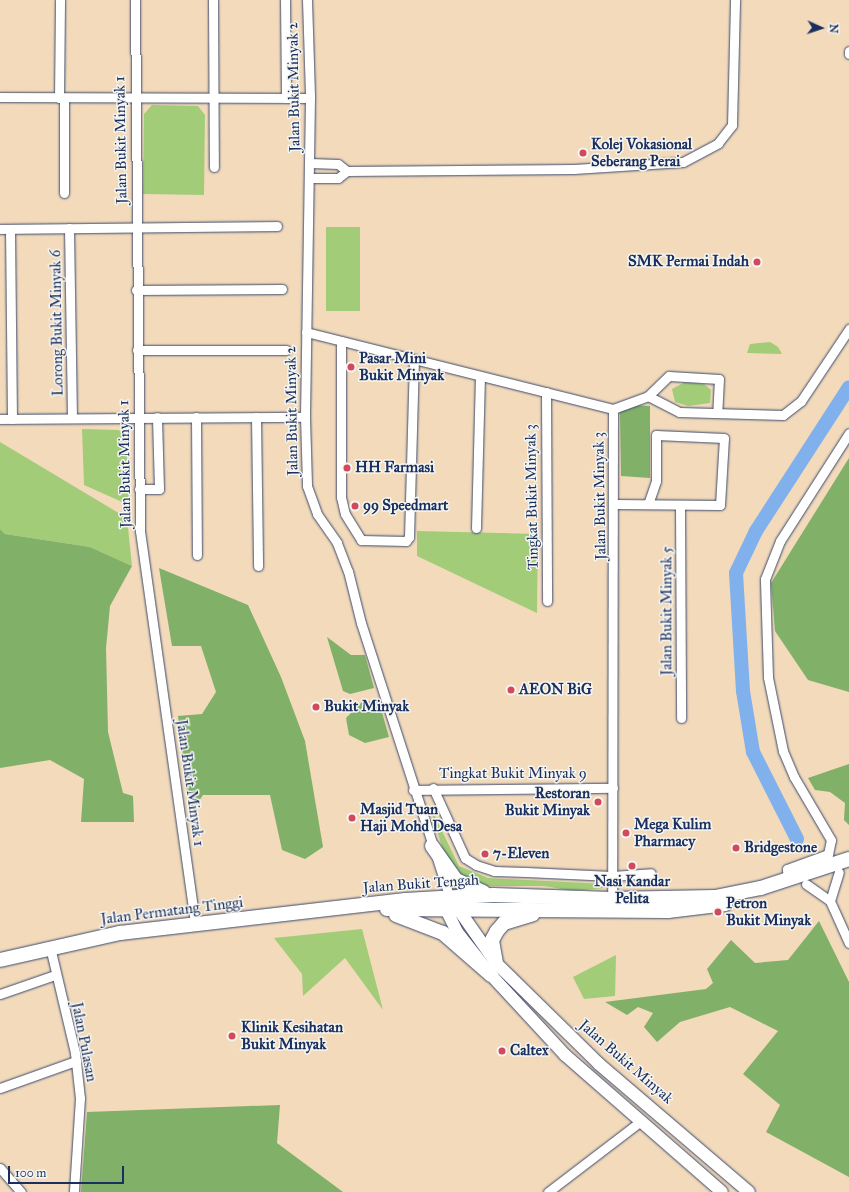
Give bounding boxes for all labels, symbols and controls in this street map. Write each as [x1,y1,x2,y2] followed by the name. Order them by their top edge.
[801,8,841,48] north arrow
[284,22,304,152] street label: Jalan Bukit Minyak 2
[827,24,840,34] text: N
[111,76,131,204] street label: Jalan Bukit Minyak 1
[591,135,692,170] place label: Kolej Vokasional Seberang Perai
[578,148,588,158] marker: Kolej Vokasional Seberang Perai
[47,250,67,396] street label: Lorong Bukit Minyak 6
[628,253,749,271] place label: SMK Permai Indah
[752,257,762,267] marker: SMK Permai Indah
[282,346,302,476] street label: Jalan Bukit Minyak 2
[359,349,444,384] place label: Pasar Mini Bukit Minyak
[346,362,356,372] marker: Pasar Mini Bukit Minyak
[115,400,135,528] street label: Jalan Bukit Minyak 1
[522,424,542,570] street label: Tingkat Bukit Minyak 3
[590,432,610,560] street label: Jalan Bukit Minyak 3
[355,459,434,477] place label: HH Farmasi
[342,463,352,473] marker: HH Farmasi
[363,497,448,515] place label: 99 Speedmart
[350,501,360,511] marker: 99 Speedmart
[658,546,676,676] street label: Jalan Bukit Minyak 5
[519,681,592,699] place label: AEON BiG
[506,685,516,695] marker: AEON BiG
[324,698,409,716] place label: Bukit Minyak
[311,702,321,712] marker: Bukit Minyak
[172,718,208,848] street label: Jalan Bukit Minyak 1
[439,765,587,783] street label: Tingkat Bukit Minyak 9
[505,784,590,819] place label: Restoran Bukit Minyak
[593,797,603,807] marker: Restoran Bukit Minyak
[360,800,462,835] place label: Masjid Tuan Haji Mohd Desa
[347,813,357,823] marker: Masjid Tuan Haji Mohd Desa
[634,815,711,850] place label: Mega Kulim Pharmacy
[621,828,631,838] marker: Mega Kulim Pharmacy
[744,839,817,857] place label: Bridgestone
[731,843,741,853] marker: Bridgestone
[493,845,549,863] place label: 7-Eleven
[480,849,490,859] marker: 7-Eleven
[627,861,637,871] marker: Nasi Kandar Pelita
[362,871,480,897] street label: Jalan Bukit Tengah
[594,872,670,907] place label: Nasi Kandar Pelita
[100,893,244,929] street label: Jalan Permatang Tinggi
[726,894,811,929] place label: Petron Bukit Minyak
[713,907,723,917] marker: Petron Bukit Minyak
[67,1001,101,1083] street label: Jalan Pulasan
[575,1016,677,1108] street label: Jalan Bukit Minyak
[241,1018,343,1053] place label: Klinik Kesihatan Bukit Minyak
[226,1030,238,1042] marker: Klinik Kesihatan Bukit Minyak
[510,1042,549,1060] place label: Caltex
[497,1046,507,1056] marker: Caltex
[10,1158,126,1184] scale bar
[15,1166,46,1180] text: 100 m

